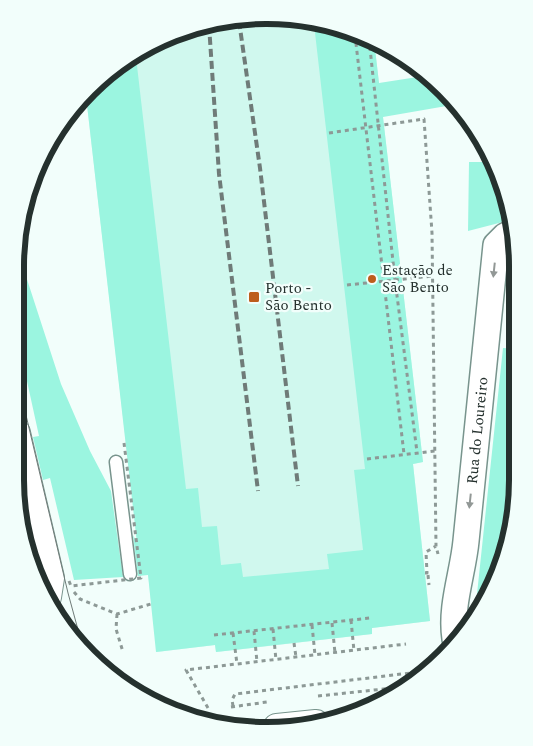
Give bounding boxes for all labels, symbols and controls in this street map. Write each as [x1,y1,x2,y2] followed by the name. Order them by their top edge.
[382,259,453,299] place label: Estação de São Bento
[489,262,497,278] one-way arrow
[366,273,378,285] marker: Estação de São Bento
[265,277,332,317] place label: Porto - São Bento
[247,290,261,304] marker: Porto - São Bento
[460,376,494,485] street label: Rua do Loureiro
[466,493,474,509] one-way arrow

